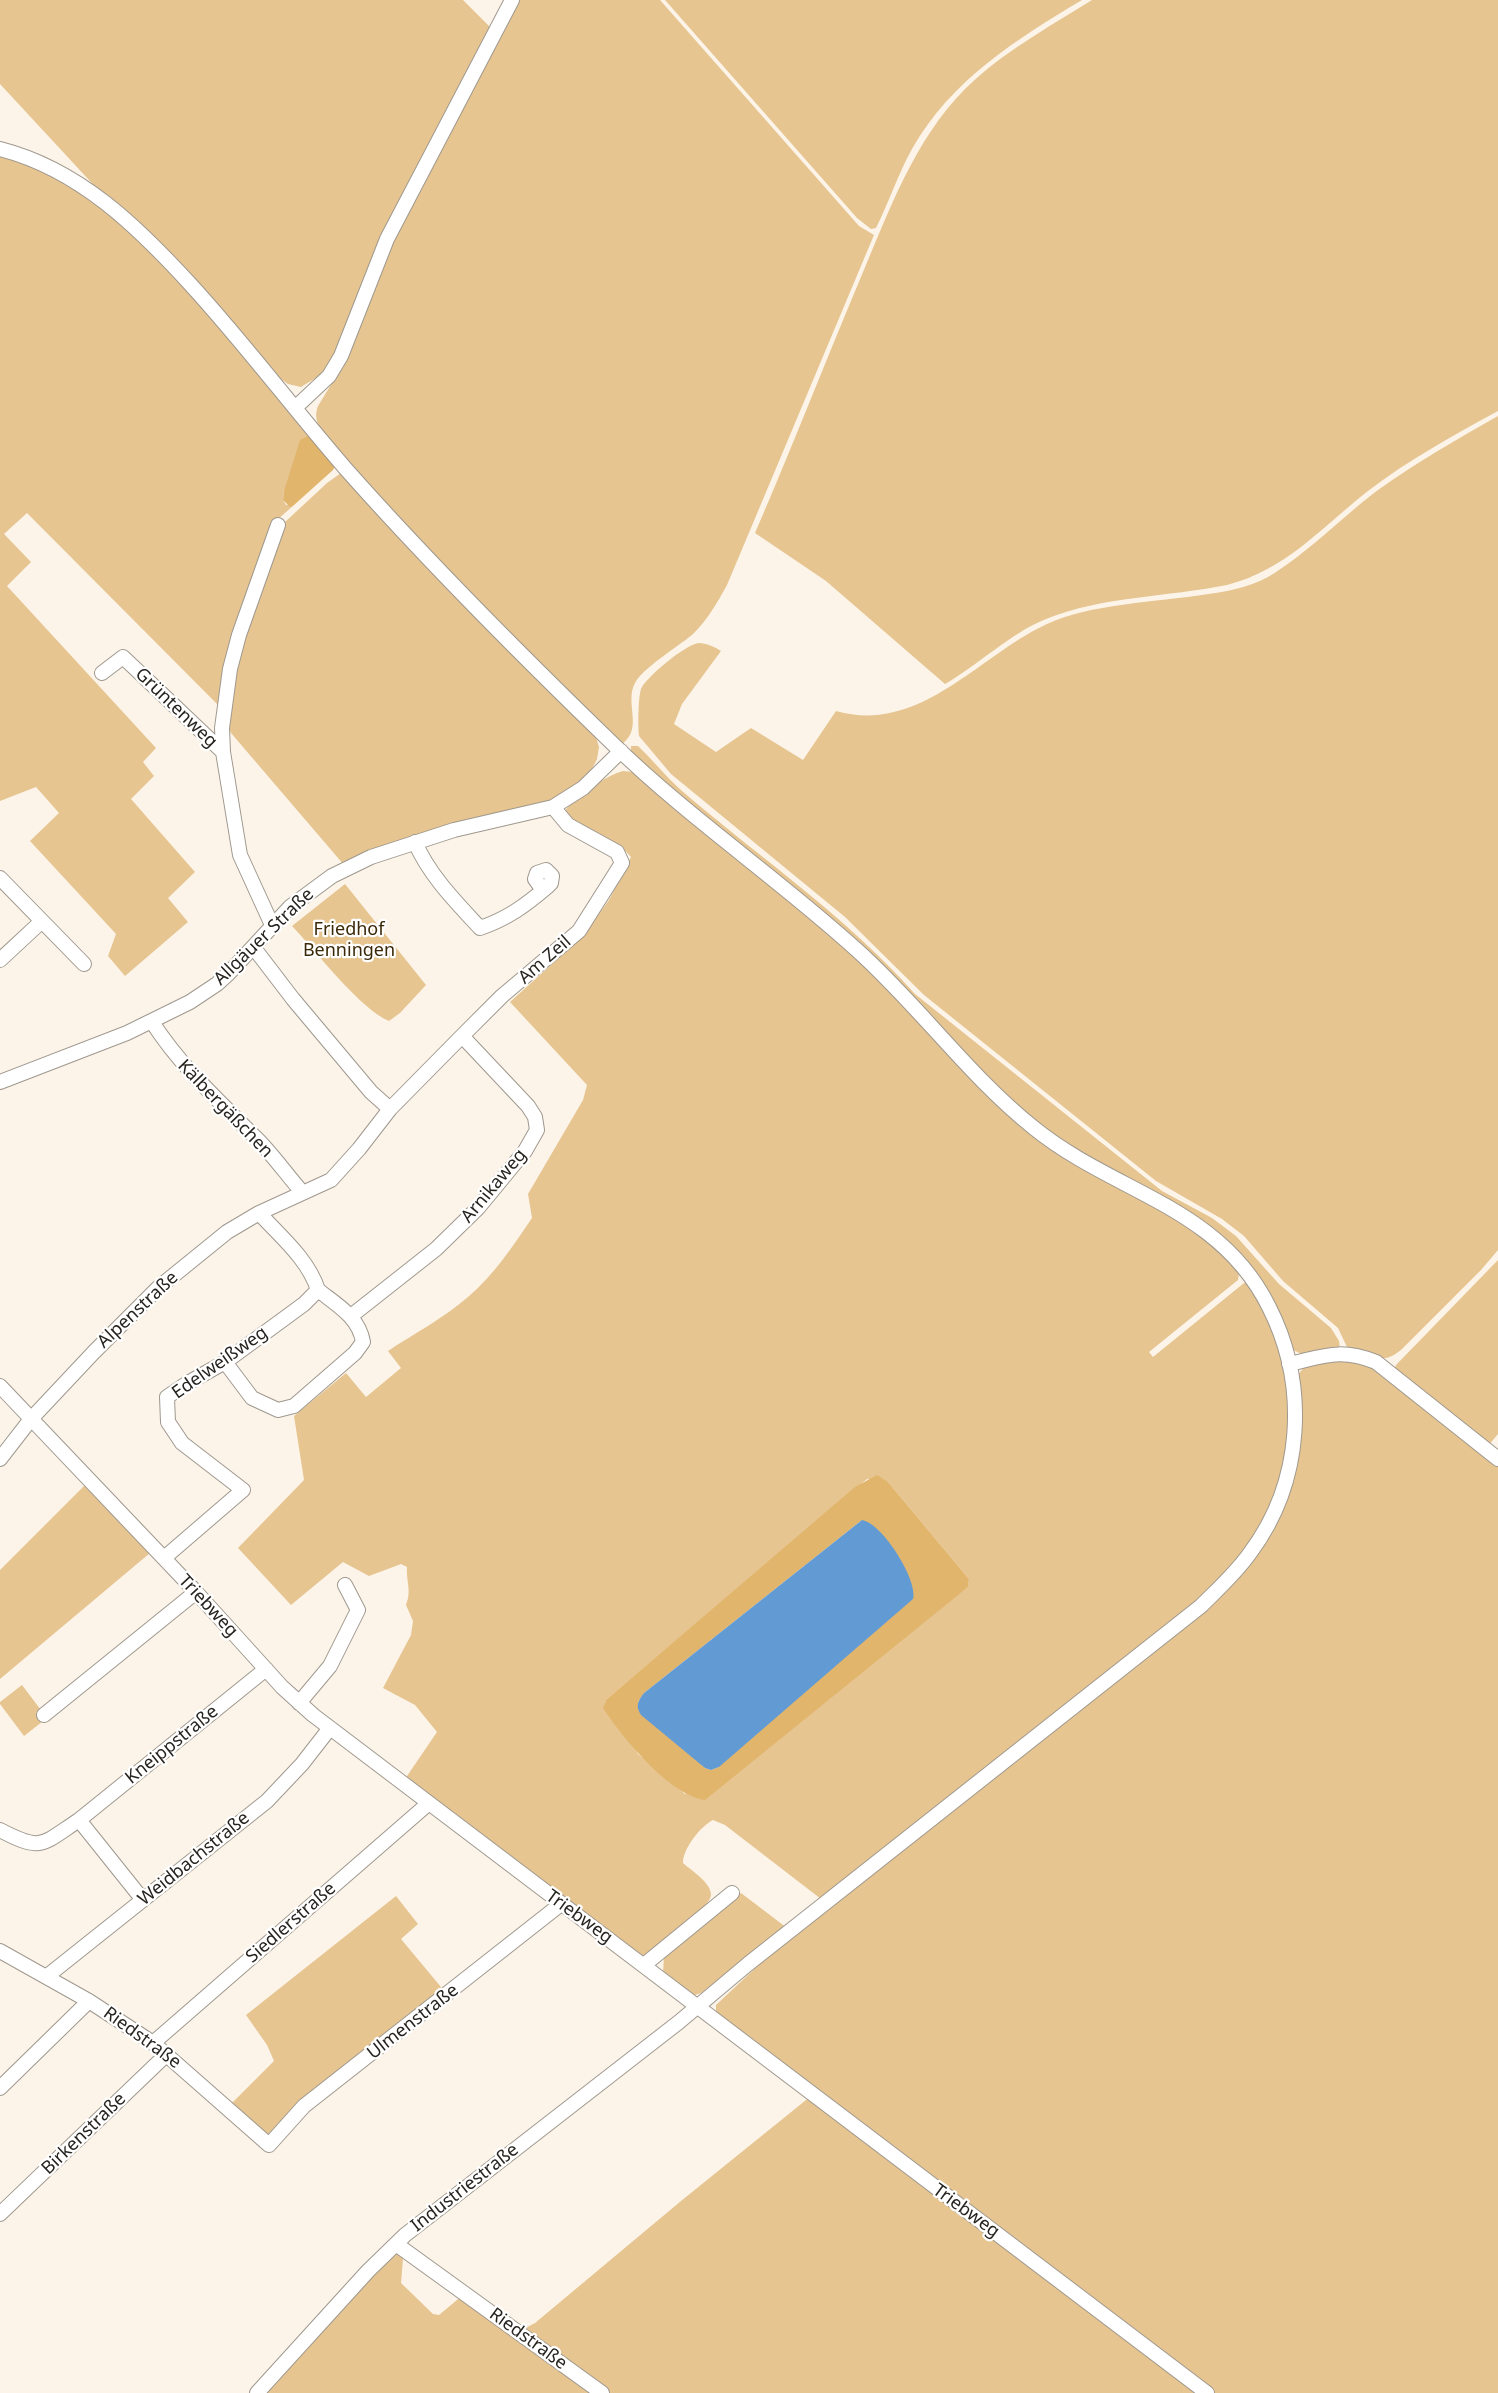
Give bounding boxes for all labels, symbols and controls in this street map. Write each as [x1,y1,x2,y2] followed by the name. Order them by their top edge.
[130,663,222,753] street label: Grüntenweg
[210,884,318,990] street label: Allgäuer Straße
[303,919,395,962] park label: Friedhof Benningen
[514,931,576,989] street label: Am Zeil
[173,1055,277,1163] street label: Kälbergäßchen
[457,1145,531,1227] street label: Arnikaweg
[93,1267,183,1353] street label: Alpenstraße
[168,1322,272,1404] street label: Edelweißweg
[174,1570,242,1642] street label: Triebweg
[121,1701,223,1789] street label: Kneippstraße
[134,1808,254,1910] street label: Weidbachstraße
[242,1878,340,1968] street label: Siedlerstraße
[541,1886,617,1948] street label: Triebweg
[363,1980,463,2064] street label: Ulmenstraße
[99,2003,185,2073] street label: Riedstraße
[37,2089,131,2179] street label: Birkenstraße
[407,2139,523,2237] street label: Industriestraße
[928,2180,1004,2242] street label: Triebweg
[485,2304,571,2374] street label: Riedstraße

